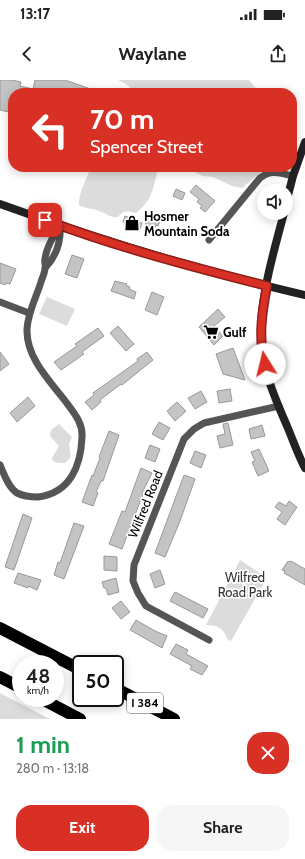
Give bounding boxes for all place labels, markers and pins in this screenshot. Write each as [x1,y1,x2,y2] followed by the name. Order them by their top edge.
[28,203,62,237] pin
[144,208,230,239] place label: Hosmer Mountain Soda
[123,214,141,232] shop icon: Hosmer Mountain Soda
[202,323,220,341] supermarket icon: Gulf
[223,324,247,340] place label: Gulf

